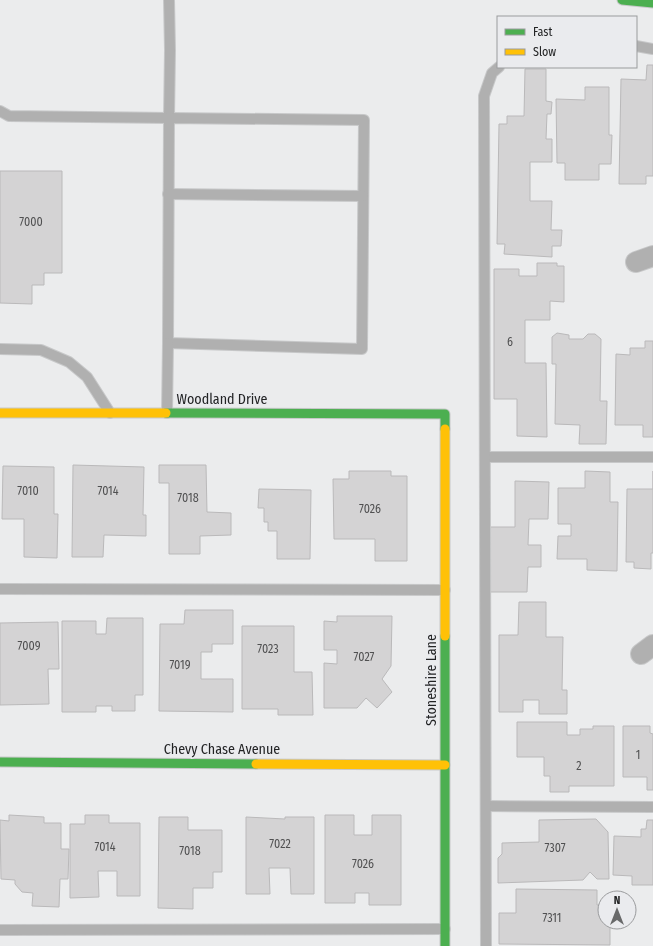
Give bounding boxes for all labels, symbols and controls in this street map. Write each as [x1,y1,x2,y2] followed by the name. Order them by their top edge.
[497,16,637,68] legend
[533,25,552,39] text: Fast
[533,45,556,59] text: Slow
[19,215,43,229] house number: 7000
[507,335,513,349] house number: 6
[177,391,268,408] street label: Woodland Drive
[17,484,39,498] house number: 7010
[97,484,119,498] house number: 7014
[177,491,199,505] house number: 7018
[359,502,381,516] house number: 7026
[423,634,440,726] street label: Stoneshire Lane
[18,639,41,653] house number: 7009
[257,642,279,656] house number: 7023
[354,650,375,664] house number: 7027
[169,658,191,672] house number: 7019
[164,741,280,758] street label: Chevy Chase Avenue
[636,748,640,762] house number: 1
[576,759,582,773] house number: 2
[269,837,291,851] house number: 7022
[94,840,116,854] house number: 7014
[544,841,566,855] house number: 7307
[179,844,201,858] house number: 7018
[352,857,374,871] house number: 7026
[597,890,637,930] north arrow
[614,894,620,907] text: N
[542,911,562,925] house number: 7311

